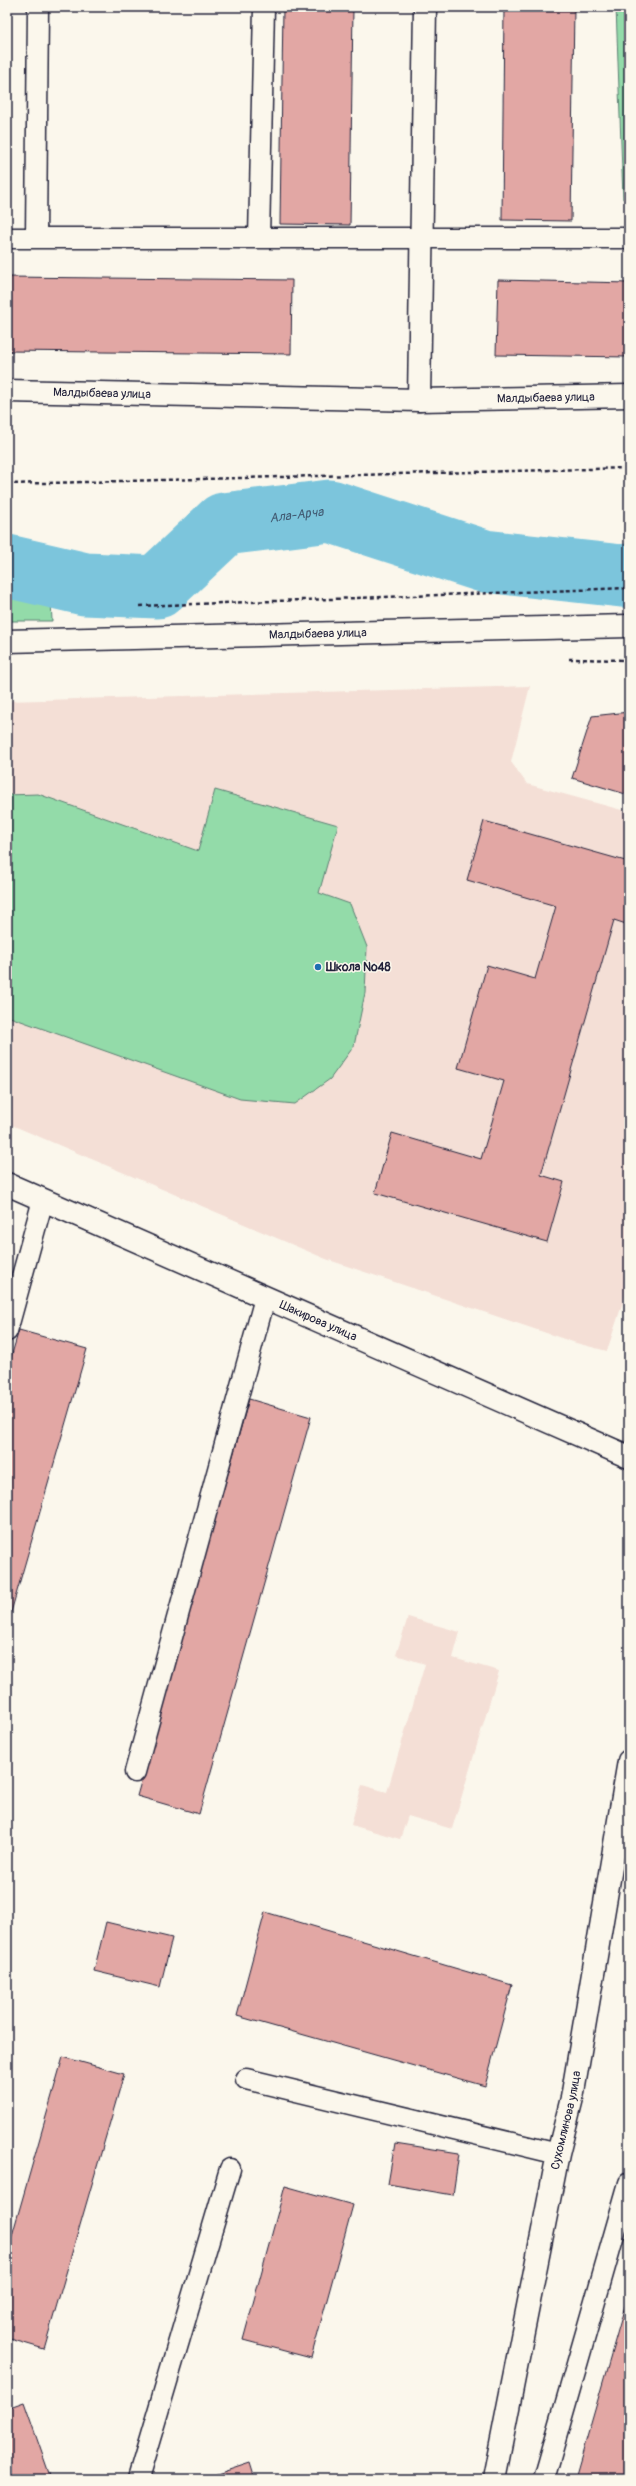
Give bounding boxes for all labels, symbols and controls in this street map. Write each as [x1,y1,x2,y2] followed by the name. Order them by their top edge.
[53,385,151,402] street label: Малдыбаева улица
[497,389,595,406] street label: Малдыбаева улица
[269,504,325,526] water label: Ала-Арча
[269,625,367,642] street label: Малдыбаева улица
[325,960,391,975] place label: Школа №48
[313,962,323,972] marker: Школа №48
[277,1297,360,1344] street label: Шакирова улица
[548,2069,584,2171] street label: Сухомлинова улица

